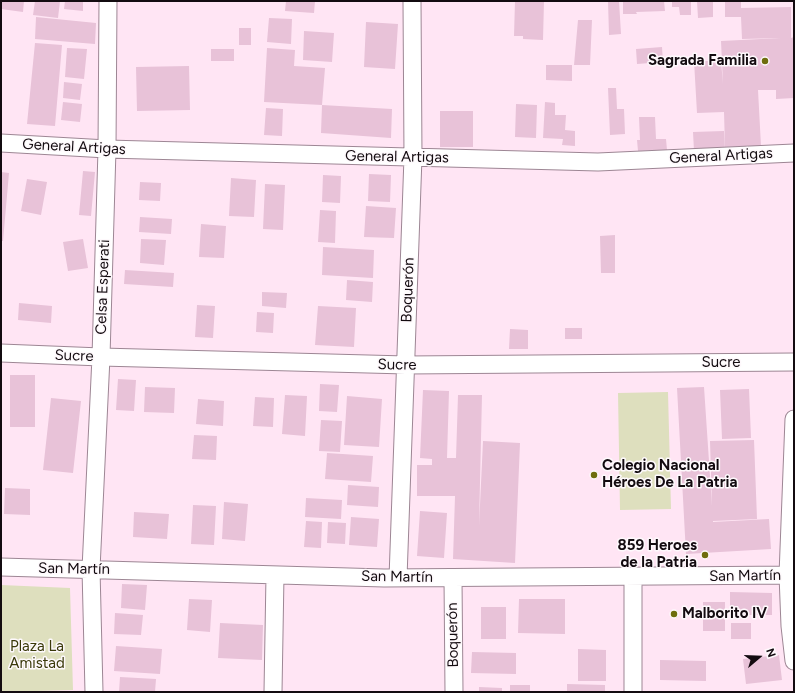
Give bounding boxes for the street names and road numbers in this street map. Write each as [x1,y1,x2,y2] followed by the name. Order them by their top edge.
[22,135,126,159] street label: General Artigas
[669,144,773,168] street label: General Artigas
[345,147,449,167] street label: General Artigas
[92,239,114,335] street label: Celsa Esperati
[398,257,418,323] street label: Boquerón
[54,346,94,366] street label: Sucre
[702,354,740,372] street label: Sucre
[377,356,417,374] street label: Sucre
[38,559,110,579] street label: San Martín
[709,566,781,586] street label: San Martín
[361,567,433,587] street label: San Martín
[443,602,463,668] street label: Boquerón

